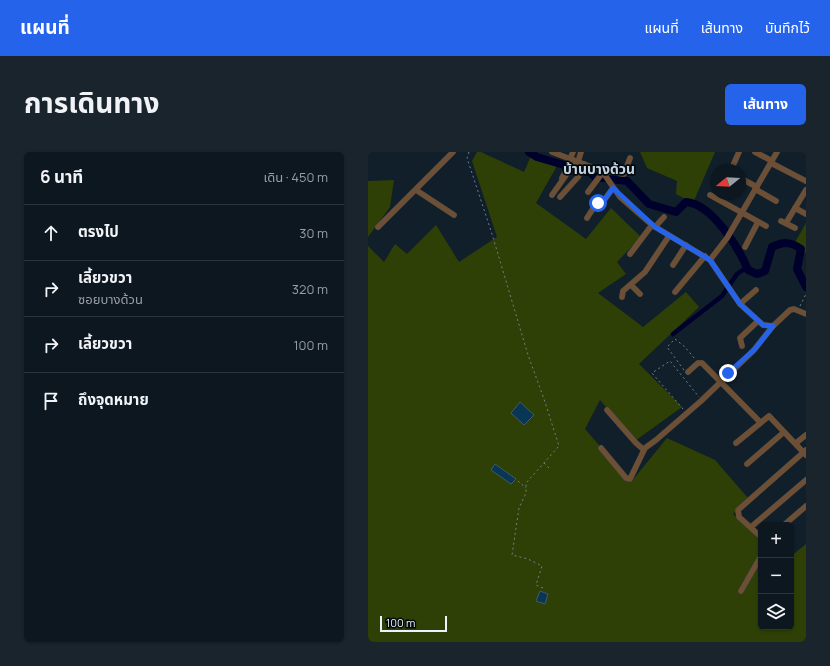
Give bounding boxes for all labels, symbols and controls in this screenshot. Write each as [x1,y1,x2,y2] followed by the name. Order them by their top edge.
[20,14,70,40] text: แผนที่
[645,18,679,37] text: แผนที่
[701,18,743,37] text: เส้นทาง
[765,18,810,37] text: บันทึกไว้
[24,83,159,121] text: การเดินทาง
[725,84,806,125] button: เส้นทาง
[563,159,635,178] district label: บ้านบางด้วน
[710,164,746,200] north arrow
[40,165,83,188] text: 6 นาที
[263,168,328,186] text: เดิน · 450 m
[589,194,607,212] route start
[78,221,119,242] text: ตรงไป
[40,222,62,244] icon: ahead
[299,224,328,242] text: 30 m
[78,267,132,288] text: เลี้ยวขวา
[40,278,62,300] icon: right
[292,280,328,298] text: 320 m
[78,290,143,308] text: ซอยบางด้วน
[78,333,132,354] text: เลี้ยวขวา
[40,334,62,356] icon: right
[293,336,328,354] text: 100 m
[719,364,737,382] route end
[78,389,149,410] text: ถึงจุดหมาย
[40,390,62,412] icon: arrive
[758,522,794,630] map controls
[758,522,794,558] button: +
[758,558,794,594] button: −
[758,594,794,630] button: layers
[380,614,447,633] scale bar
[386,615,415,630] text: 100 m

